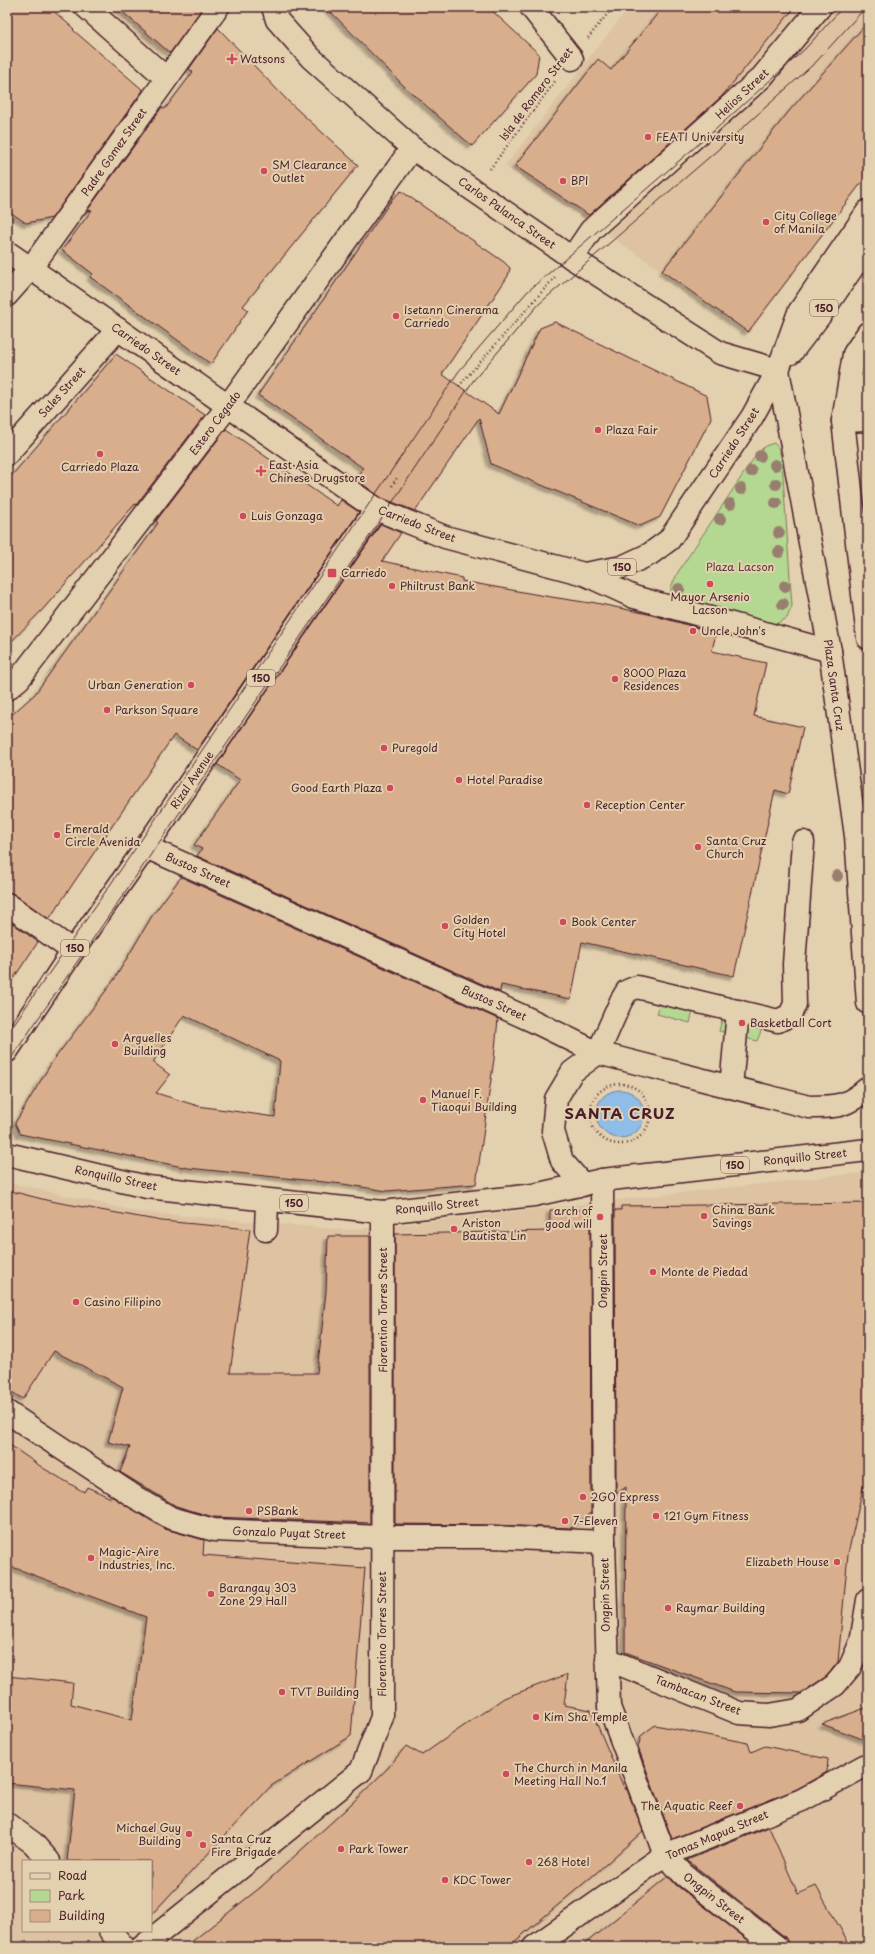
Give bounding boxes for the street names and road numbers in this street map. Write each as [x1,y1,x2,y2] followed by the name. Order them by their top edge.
[495,43,576,144] street label: Isla de Romero Street
[711,64,773,123] street label: Helios Street
[77,104,150,199] street label: Padre Gomez Street
[455,172,560,253] street label: Carlos Palanca Street
[810,300,838,316] road number: 150
[108,318,185,379] street label: Carriedo Street
[34,362,89,421] street label: Sales Street
[185,387,244,458] street label: Estero Cegado
[704,403,763,482] street label: Carriedo Street
[376,501,459,546] street label: Carriedo Street
[608,559,636,575] road number: 150
[820,638,849,732] street label: Plaza Santa Cruz
[247,670,275,686] road number: 150
[166,747,217,812] street label: Rizal Avenue
[163,848,233,891] street label: Bustos Street
[61,940,89,956] road number: 150
[459,981,529,1024] street label: Bustos Street
[762,1144,848,1169] street label: Ronquillo Street
[721,1157,749,1173] road number: 150
[73,1160,159,1195] street label: Ronquillo Street
[394,1193,480,1218] street label: Ronquillo Street
[280,1195,308,1211] road number: 150
[594,1233,611,1308] street label: Ongpin Street
[374,1247,391,1373] street label: Florentino Torres Street
[232,1522,347,1543] street label: Gonzalo Puyat Street
[595,1557,614,1632] street label: Ongpin Street
[373,1571,390,1697] street label: Florentino Torres Street
[653,1670,744,1719] street label: Tambacan Street
[663,1805,771,1864] street label: Tomas Mapua Street
[680,1868,749,1927] street label: Ongpin Street

